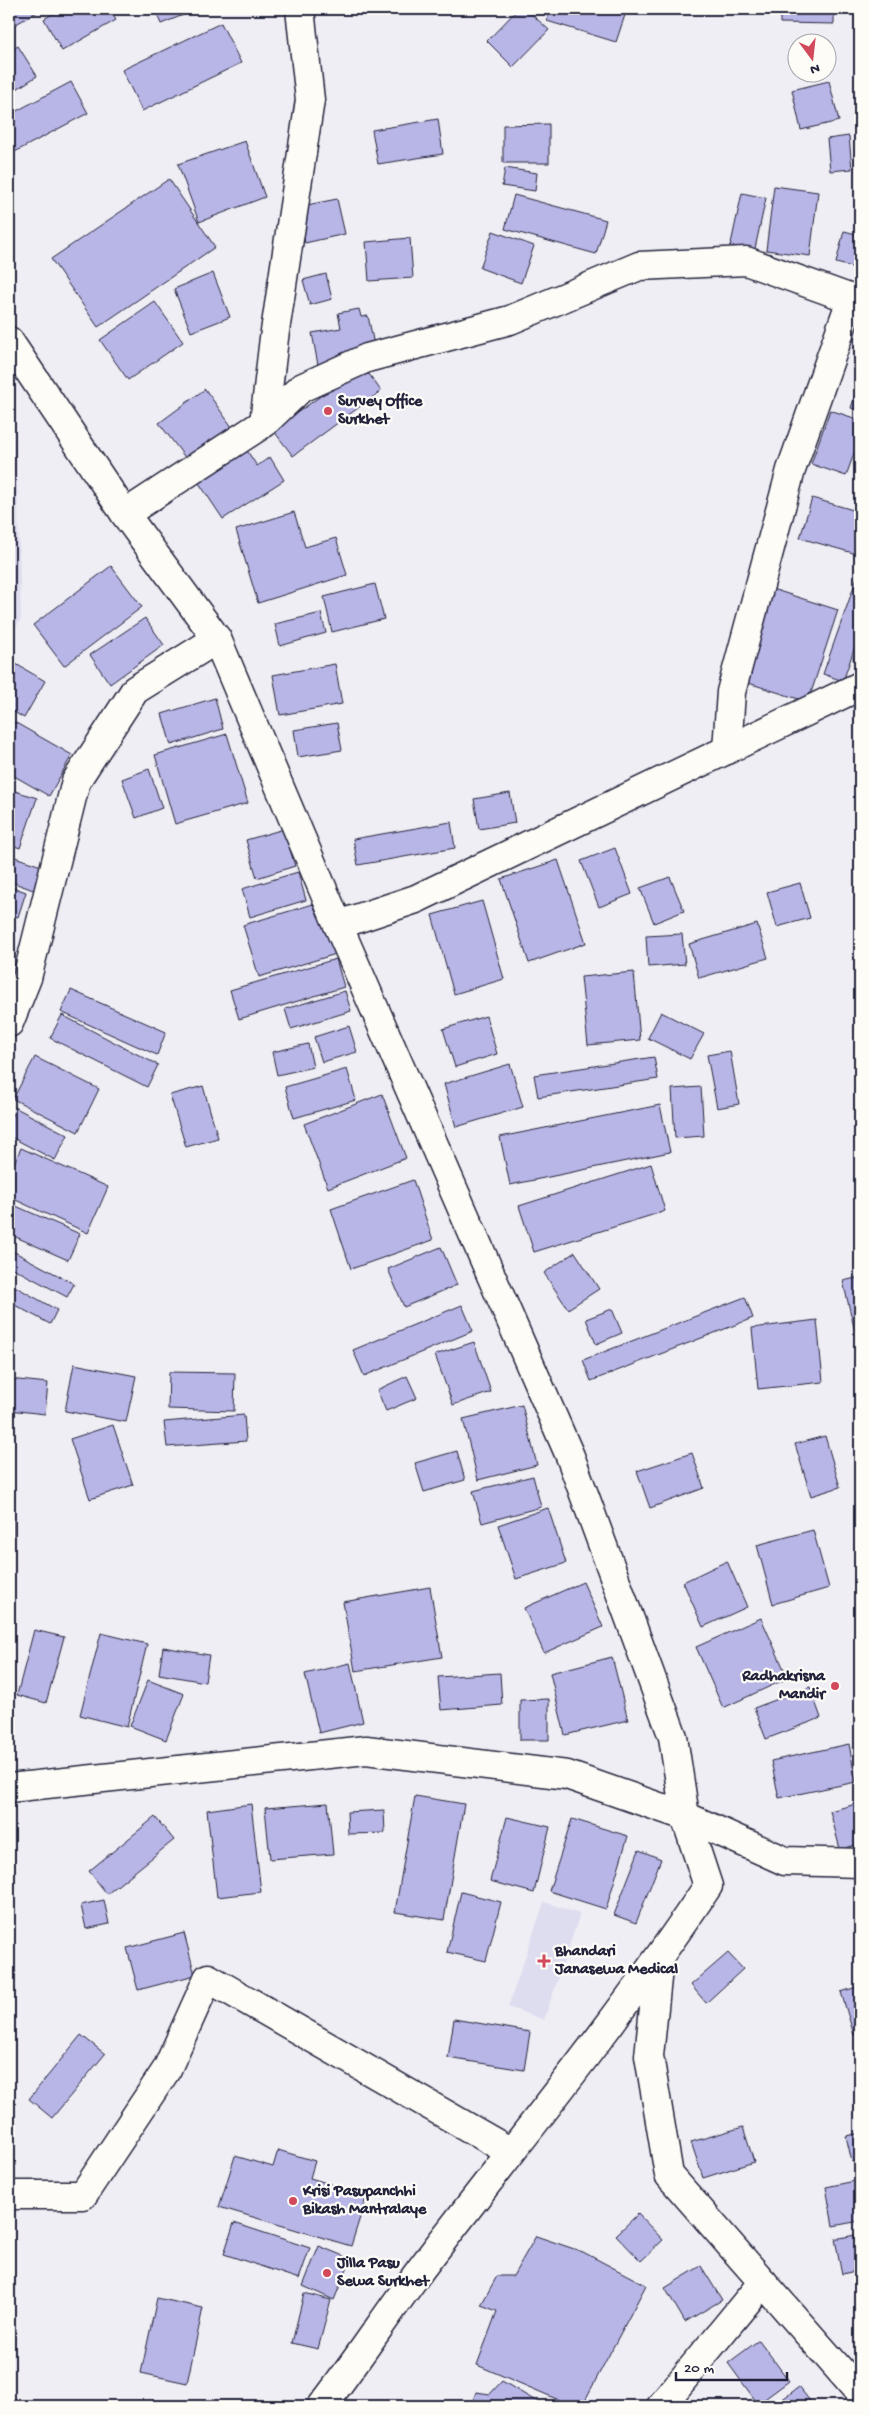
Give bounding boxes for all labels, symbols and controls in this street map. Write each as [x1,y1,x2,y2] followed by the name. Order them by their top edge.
[786,32,836,82] north arrow
[808,59,821,78] text: N
[338,392,423,430] place label: Survey Office Surkhet
[322,405,334,417] marker: Survey Office Surkhet
[741,1668,827,1705] place label: Radhakrisna Mandir
[829,1680,841,1692] marker: Radhakrisna Mandir
[554,1943,679,1980] place label: Bhandari Janasewa Medical
[537,1954,551,1968] marker: Bhandari Janasewa Medical
[302,2183,427,2220] place label: Krisi Pasupanchhi Bikash Mantralaye
[287,2195,299,2207] marker: Krisi Pasupanchhi Bikash Mantralaye
[336,2255,430,2292] place label: Jilla Pasu Sewa Surkhet
[321,2267,333,2279] marker: Jilla Pasu Sewa Surkhet
[676,2350,788,2382] scale bar
[684,2360,714,2378] text: 20 m

